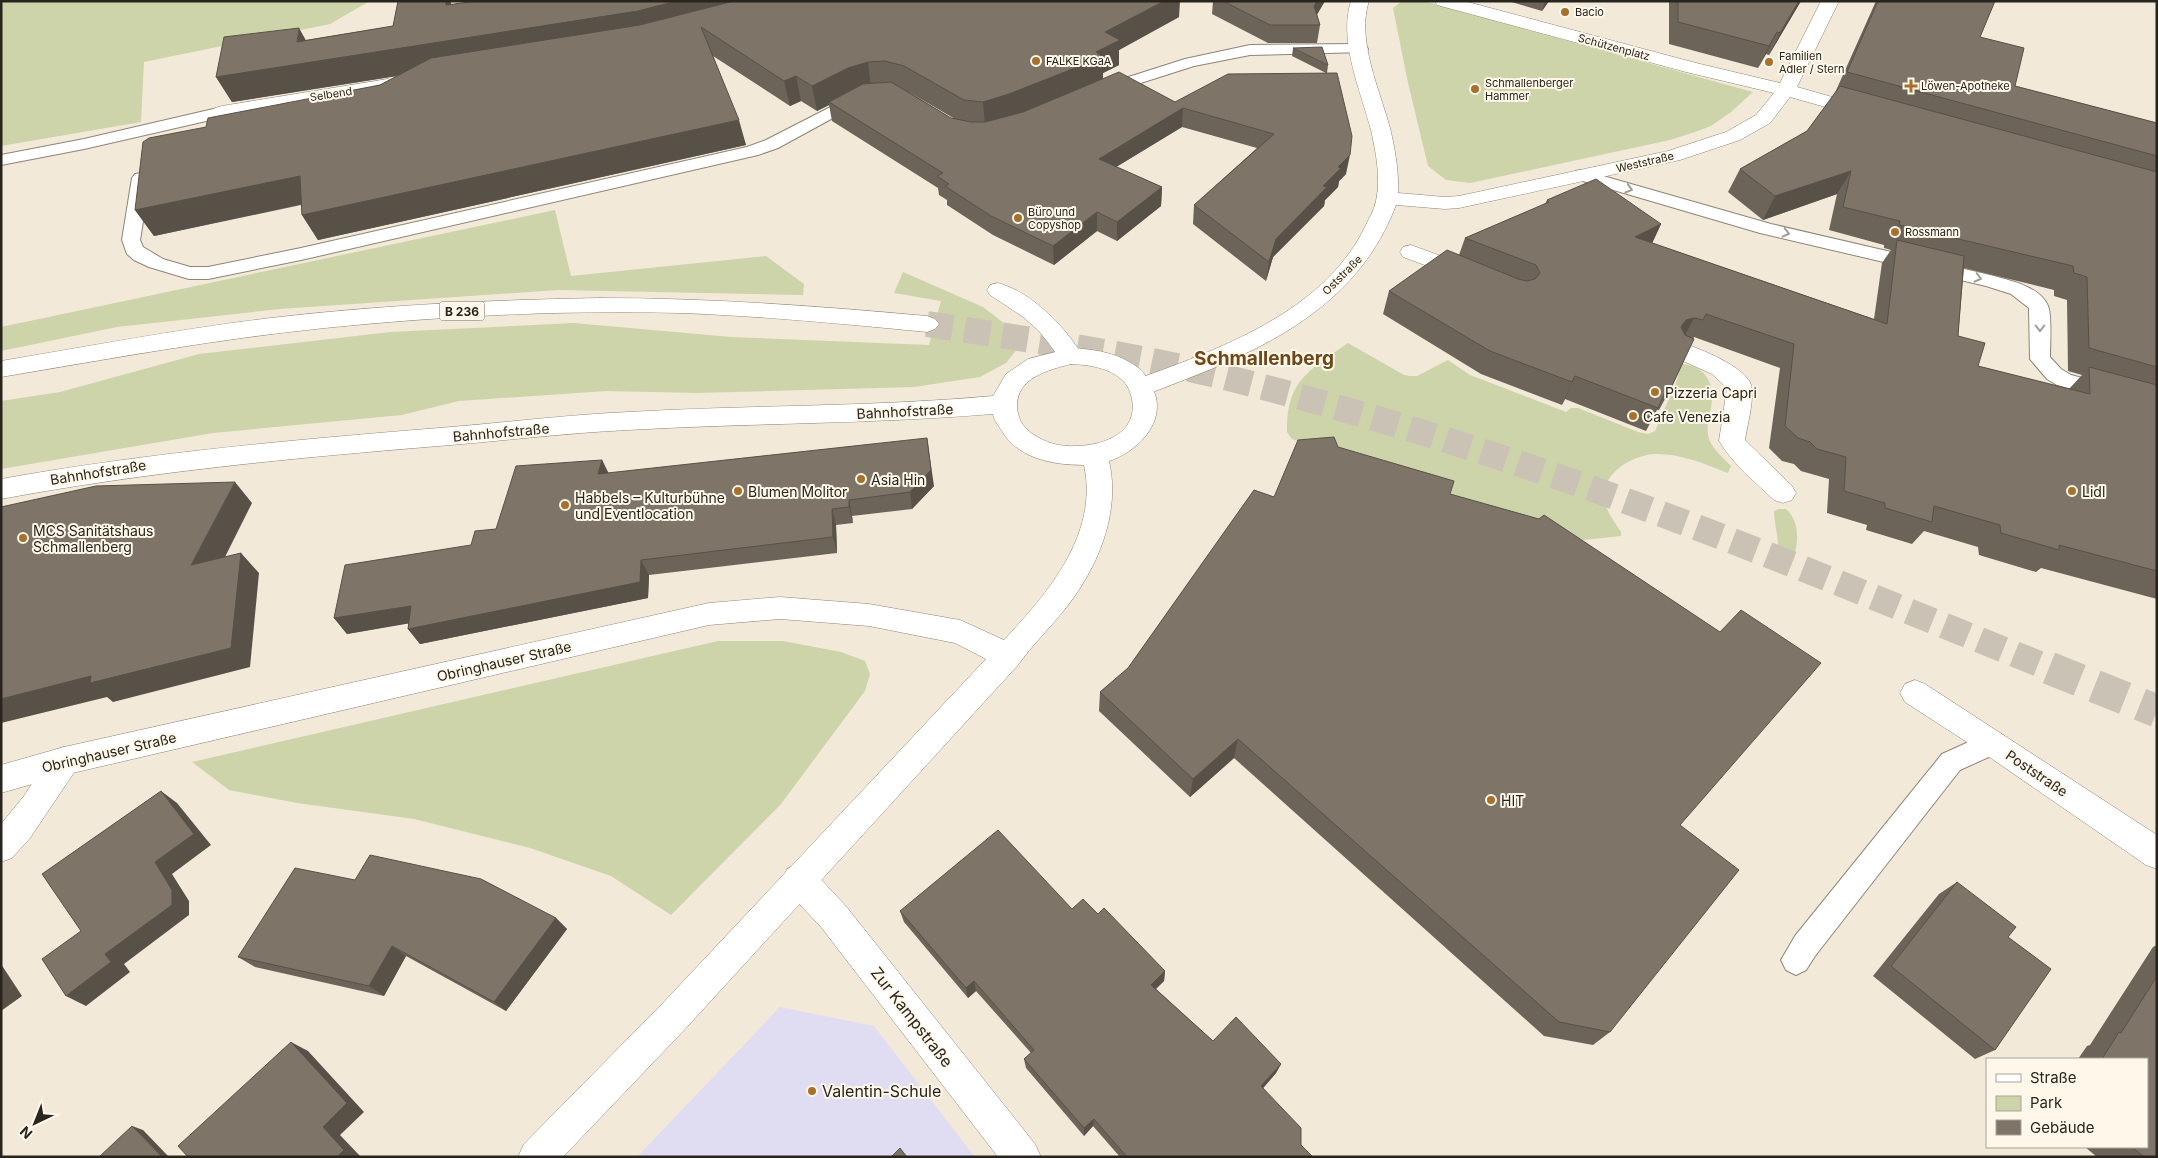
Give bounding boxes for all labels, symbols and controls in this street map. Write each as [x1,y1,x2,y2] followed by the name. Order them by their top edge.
[1575,5,1604,19] place label: Bacio
[1559,6,1571,18] marker: Bacio
[1576,31,1652,63] street label: Schützenplatz
[1779,49,1844,76] place label: Familien Adler / Stern
[1046,54,1112,68] place label: FALKE KGaA
[1030,55,1042,67] marker: FALKE KGaA
[1763,56,1775,68] marker: Familien Adler / Stern
[1485,76,1573,103] place label: Schmallenberger Hammer
[1921,79,2010,93] place label: Löwen-Apotheke
[1905,80,1917,92] marker: Löwen-Apotheke
[1469,83,1481,95] marker: Schmallenberger Hammer
[309,84,353,104] street label: Selbend
[1615,149,1675,175] street label: Weststraße
[1625,183,1634,194] one-way arrow
[1028,205,1081,232] place label: Büro und Copyshop
[1012,212,1024,224] marker: Büro und Copyshop
[1905,225,1959,239] place label: Rossmann
[1889,226,1901,238] marker: Rossmann
[1781,227,1790,238] one-way arrow
[1319,252,1365,298] street label: Oststraße
[1973,272,1982,283] one-way arrow
[440,302,484,321] road number: B 236
[2035,325,2045,333] one-way arrow
[1194,347,1334,370] district label: Schmallenberg
[1665,384,1757,401] place label: Pizzeria Capri
[1649,386,1661,398] marker: Pizzeria Capri
[856,400,954,422] street label: Bahnhofstraße
[1643,408,1730,425] place label: Cafe Venezia
[1627,410,1639,422] marker: Cafe Venezia
[452,419,550,445] street label: Bahnhofstraße
[49,456,147,488] street label: Bahnhofstraße
[871,471,925,488] place label: Asia Hin
[855,473,867,485] marker: Asia Hin
[748,483,847,500] place label: Blumen Molitor
[2082,483,2105,500] place label: Lidl
[732,485,744,497] marker: Blumen Molitor
[2066,485,2078,497] marker: Lidl
[575,489,725,522] place label: Habbels – Kulturbühne und Eventlocation
[559,499,571,511] marker: Habbels – Kulturbühne und Eventlocation
[33,522,153,555] place label: MCS Sanitätshaus Schmallenberg
[17,532,29,544] marker: MCS Sanitätshaus Schmallenberg
[435,637,573,685] street label: Obringhauser Straße
[40,728,178,776] street label: Obringhauser Straße
[2003,746,2071,800] street label: Poststraße
[1501,792,1524,809] place label: HIT
[1485,794,1497,806] marker: HIT
[867,963,957,1071] street label: Zur Kampstraße
[1986,1058,2148,1148] legend
[2030,1068,2077,1087] text: Straße
[822,1081,941,1101] place label: Valentin-Schule
[806,1085,818,1097] marker: Valentin-Schule
[2030,1093,2063,1112] text: Park
[10,1098,60,1148] north arrow
[2030,1118,2095,1137] text: Gebäude
[16,1123,35,1143] text: N

